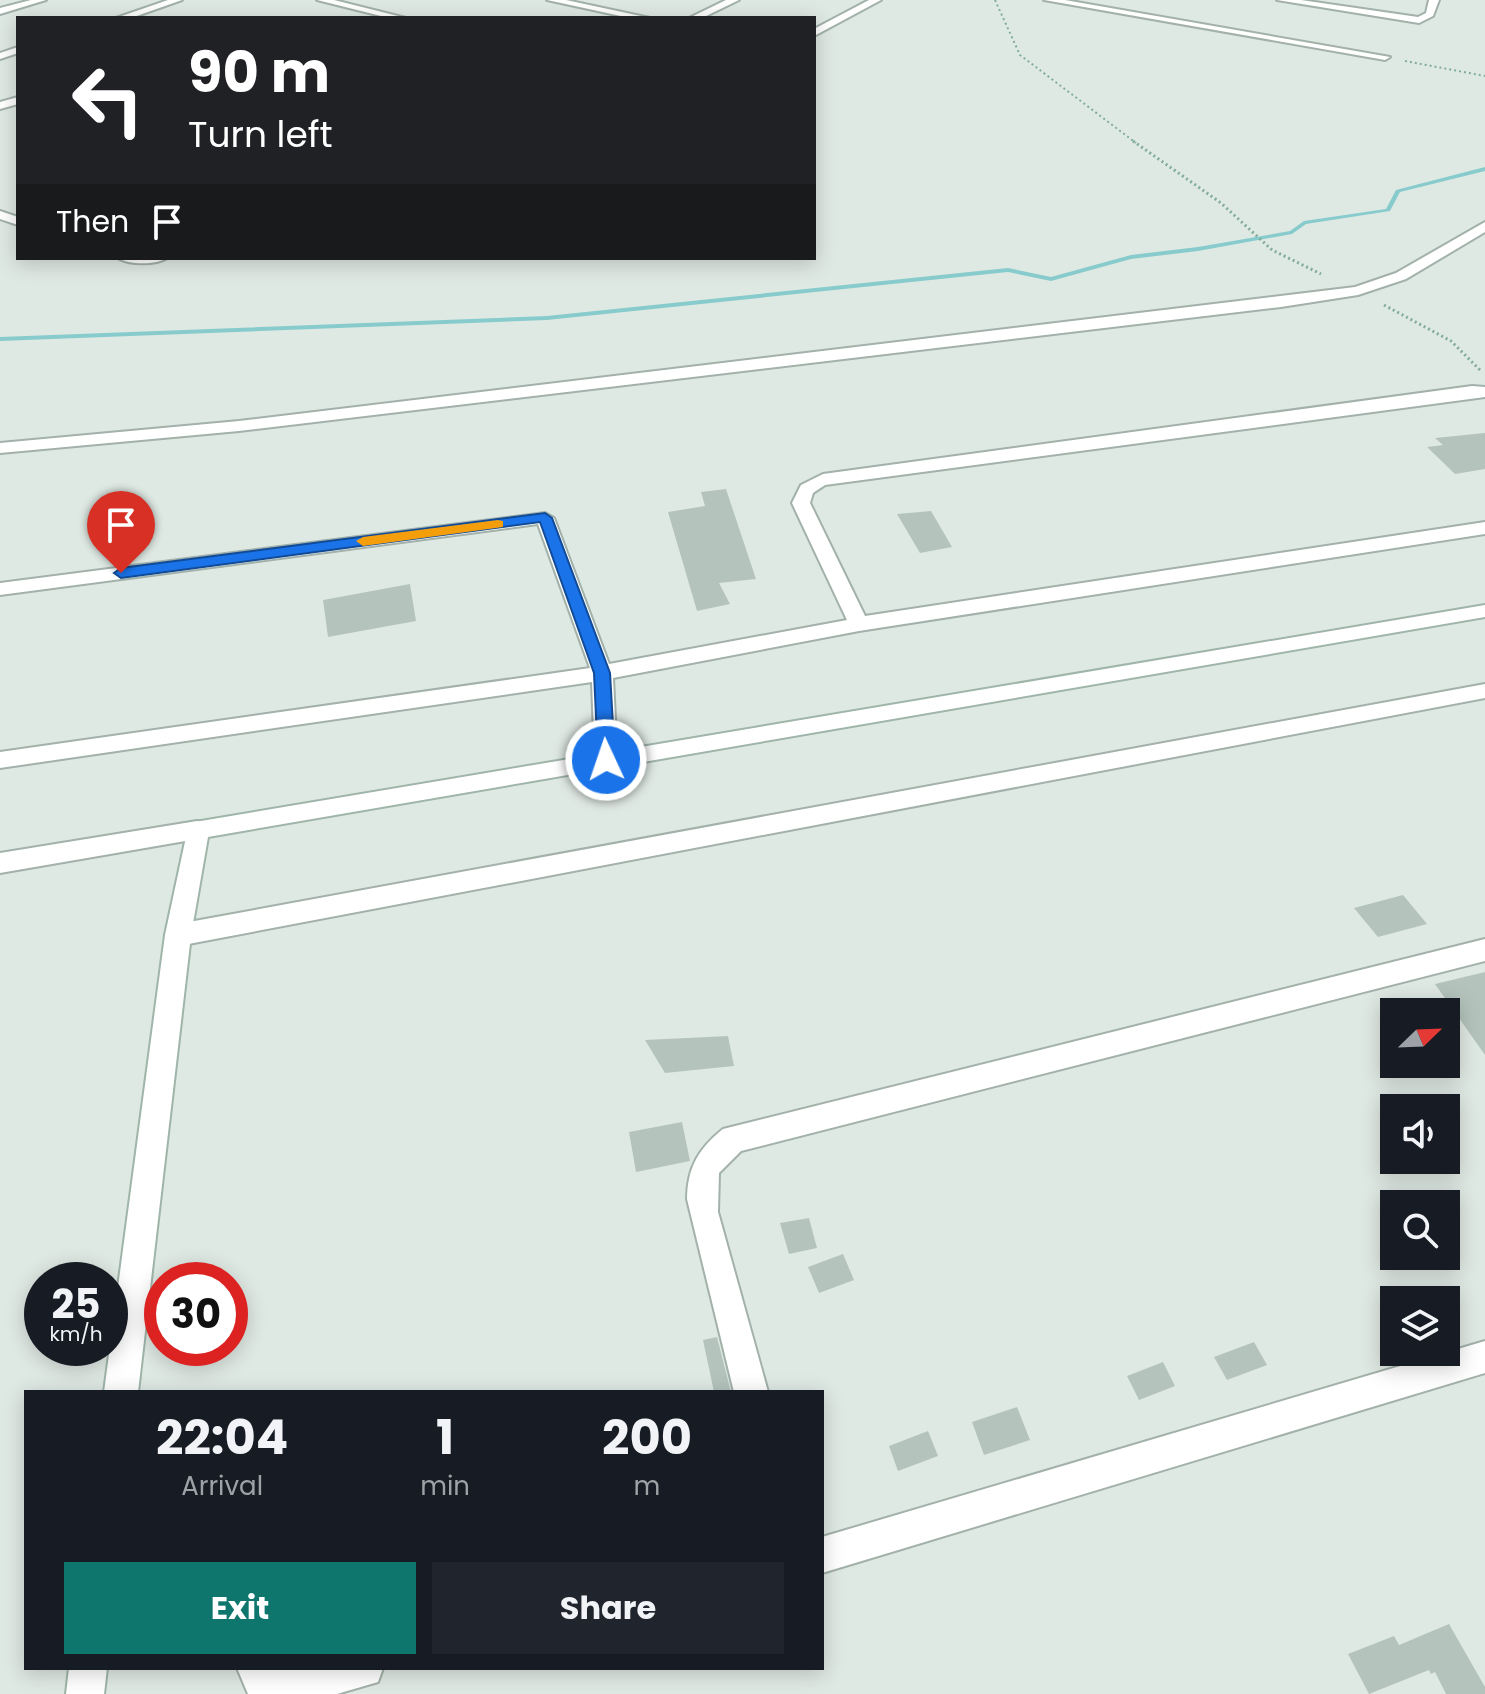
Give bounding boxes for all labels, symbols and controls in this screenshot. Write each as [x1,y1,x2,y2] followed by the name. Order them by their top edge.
[188,33,330,112] text: 90 m
[56,48,160,152] icon: left
[188,109,333,160] text: Turn left
[56,200,129,243] text: Then
[145,200,189,244] icon: arrive
[87,491,155,573] pin
[99,503,143,547] icon: arrive
[564,718,648,802] position arrow
[1380,998,1460,1078] north arrow
[1380,998,1460,1366] map controls
[1380,1094,1460,1174] button: sound
[1380,1190,1460,1270] button: search
[144,1262,248,1366] speed limit sign: 30
[52,1276,100,1332] text: 25
[1380,1286,1460,1366] button: layers
[49,1320,103,1348] text: km/h
[156,1404,288,1471] text: 22:04
[436,1404,454,1471] text: 1
[602,1404,692,1471] text: 200
[181,1468,263,1504] text: Arrival
[420,1468,470,1504] text: min
[634,1468,660,1504] text: m
[64,1562,416,1654] button: Exit
[432,1562,784,1654] button: Share

